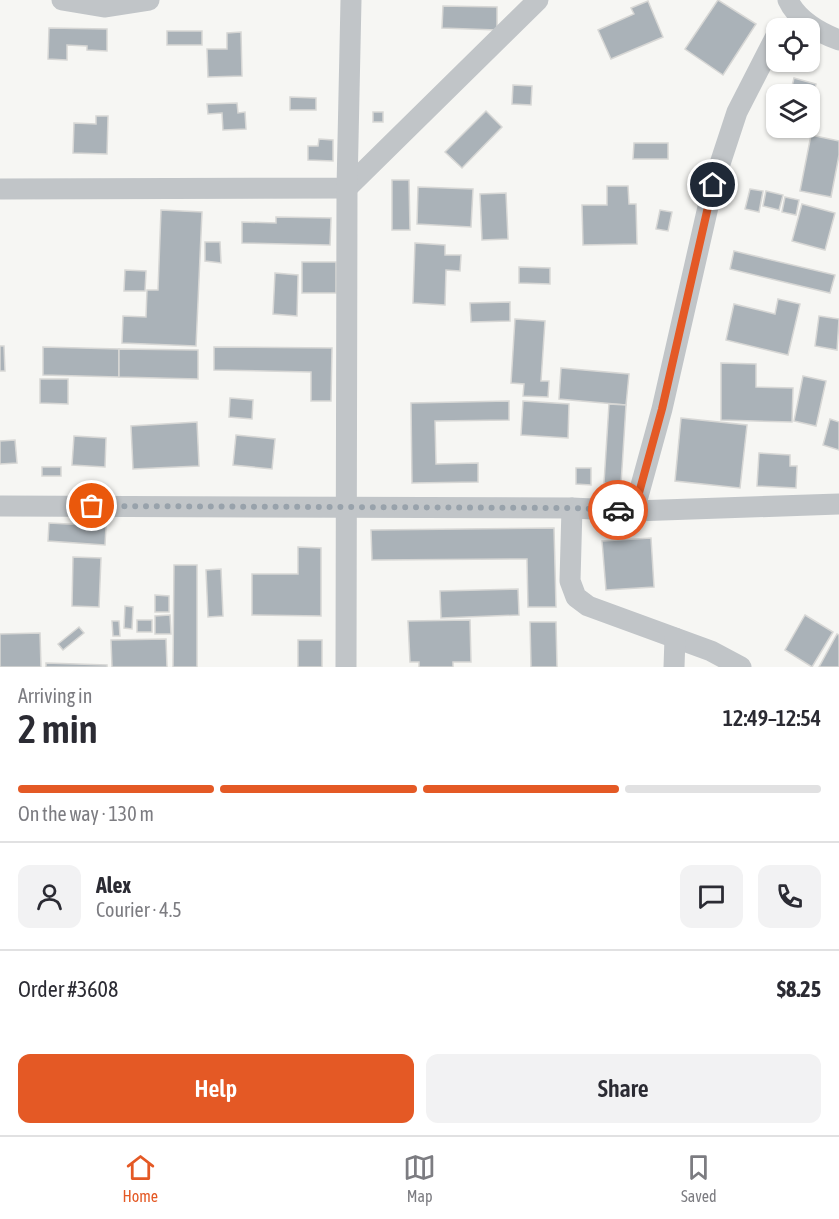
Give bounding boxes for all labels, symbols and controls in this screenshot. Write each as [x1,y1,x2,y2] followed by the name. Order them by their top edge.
[766,18,820,138] map controls
[766,18,820,72] button: locate
[766,84,820,138] button: layers
[687,159,738,210] pin
[696,168,729,201] icon: home
[66,480,117,531] pin
[588,480,648,540] courier
[75,489,108,522] icon: bag
[602,494,635,527] icon: car
[18,684,92,707] text: Arriving in
[723,705,821,731] text: 12:49–12:54
[18,707,98,751] text: 2 min
[18,802,154,825] text: On the way · 130 m
[18,865,81,928] button: person
[680,865,743,928] button: chat
[758,865,821,928] button: phone
[96,872,131,898] text: Alex
[96,898,182,921] text: Courier · 4.5
[18,976,118,1002] text: Order #3608
[777,976,821,1002] text: $8.25
[18,1054,414,1123] button: Help
[426,1054,821,1123] button: Share
[123,1151,158,1205] tab: Home
[403,1151,436,1205] tab: Map
[681,1151,716,1205] tab: Saved

